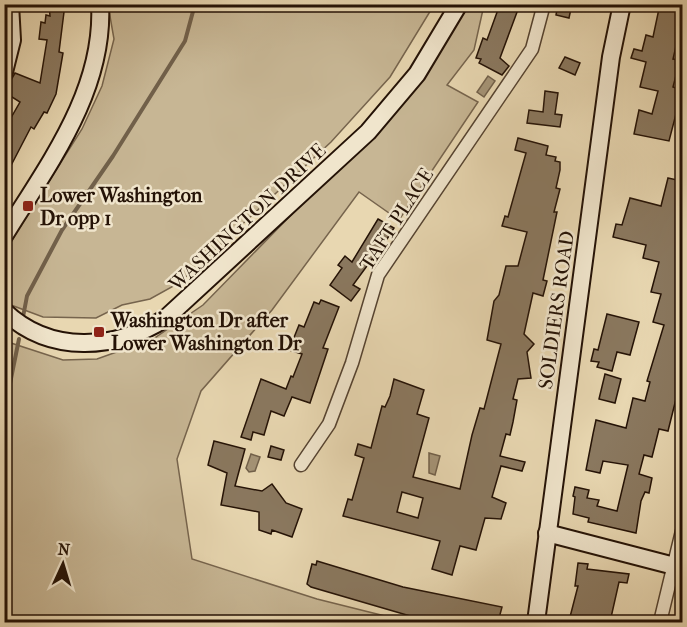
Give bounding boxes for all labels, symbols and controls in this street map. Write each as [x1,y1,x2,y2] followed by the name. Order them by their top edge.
[164,139,330,297] street label: WASHINGTON DRIVE
[355,164,438,275] street label: TAFT PLACE
[40,184,203,230] place label: Lower Washington Dr opp 1
[21,199,35,213] marker: Lower Washington Dr opp 1
[534,229,579,391] street label: SOLDIERS ROAD
[110,309,302,355] place label: Washington Dr after Lower Washington Dr
[92,325,106,339] marker: Washington Dr after Lower Washington Dr
[33,534,93,594] north arrow
[57,540,72,559] text: N

